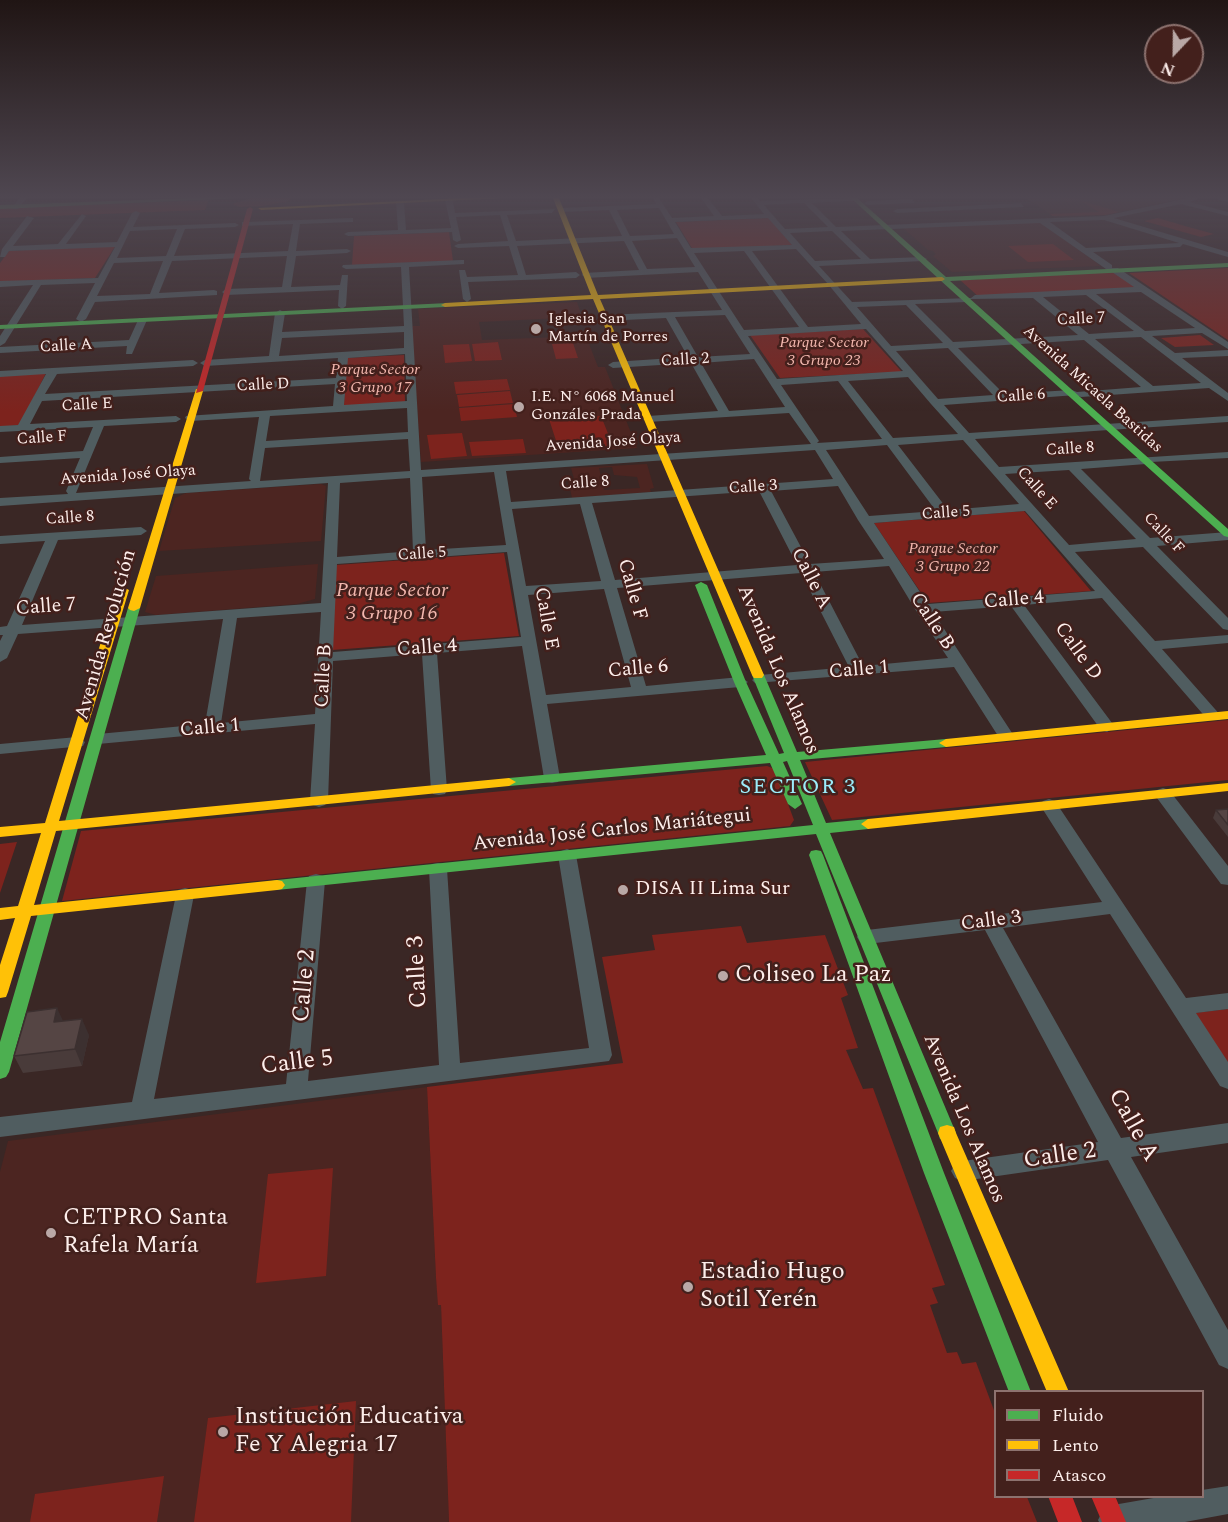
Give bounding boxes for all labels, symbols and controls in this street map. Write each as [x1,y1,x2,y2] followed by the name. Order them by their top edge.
[1144,24,1204,84] north arrow
[1157,55,1179,82] text: N
[1056,309,1106,331] street label: Calle 7
[548,310,668,348] place label: Iglesia San Martín de Porres
[529,322,543,336] marker: Iglesia San Martín de Porres
[1018,322,1166,458] street label: Avenida Micaela Bastidas
[779,334,869,372] park label: Parque Sector 3 Grupo 23
[39,336,93,358] street label: Calle A
[660,350,710,372] street label: Calle 2
[330,361,420,399] park label: Parque Sector 3 Grupo 17
[236,375,290,397] street label: Calle D
[996,386,1046,408] street label: Calle 6
[531,388,674,426] place label: I.E. N° 6068 Manuel Gonzáles Prada
[61,395,113,417] street label: Calle E
[512,400,526,414] marker: I.E. N° 6068 Manuel Gonzáles Prada
[16,428,68,450] street label: Calle F
[545,429,681,457] street label: Avenida José Olaya
[1045,439,1095,461] street label: Calle 8
[60,462,196,490] street label: Avenida José Olaya
[1012,464,1060,514] street label: Calle E
[560,473,610,495] street label: Calle 8
[728,477,778,499] street label: Calle 3
[921,503,971,525] street label: Calle 5
[45,508,95,530] street label: Calle 8
[1139,509,1187,559] street label: Calle F
[908,540,998,578] park label: Parque Sector 3 Grupo 22
[397,544,447,566] street label: Calle 5
[784,544,836,614] street label: Calle A
[71,547,143,723] street label: Avenida Revolución
[611,556,651,624] street label: Calle F
[336,580,448,627] park label: Parque Sector 3 Grupo 16
[731,582,823,758] street label: Avenida Los Alamos
[528,586,562,652] street label: Calle E
[983,586,1045,616] street label: Calle 4
[904,589,958,655] street label: Calle B
[15,594,77,622] street label: Calle 7
[1048,618,1106,686] street label: Calle D
[396,635,458,663] street label: Calle 4
[311,644,339,708] street label: Calle B
[607,655,669,685] street label: Calle 6
[828,656,890,686] street label: Calle 1
[179,714,241,744] street label: Calle 1
[739,776,857,802] district label: SECTOR 3
[472,804,752,858] street label: Avenida José Carlos Mariátegui
[635,878,790,902] place label: DISA II Lima Sur
[616,883,630,897] marker: DISA II Lima Sur
[959,906,1023,938] street label: Calle 3
[403,935,435,1009] street label: Calle 3
[288,948,324,1024] street label: Calle 2
[735,962,892,990] place label: Coliseo La Paz
[716,969,730,983] marker: Coliseo La Paz
[917,1031,1009,1207] street label: Avenida Los Alamos
[259,1045,335,1083] street label: Calle 5
[1100,1085,1164,1167] street label: Calle A
[1022,1138,1098,1176] street label: Calle 2
[63,1205,228,1261] place label: CETPRO Santa Rafela María
[44,1226,58,1240] marker: CETPRO Santa Rafela María
[700,1259,845,1315] place label: Estadio Hugo Sotil Yerén
[681,1280,695,1294] marker: Estadio Hugo Sotil Yerén
[994,1390,1204,1498] legend
[1052,1402,1104,1429] text: Fluido
[235,1404,463,1460] place label: Institución Educativa Fe Y Alegria 17
[216,1425,230,1439] marker: Institución Educativa Fe Y Alegria 17
[1052,1432,1099,1459] text: Lento
[1052,1462,1106,1489] text: Atasco

